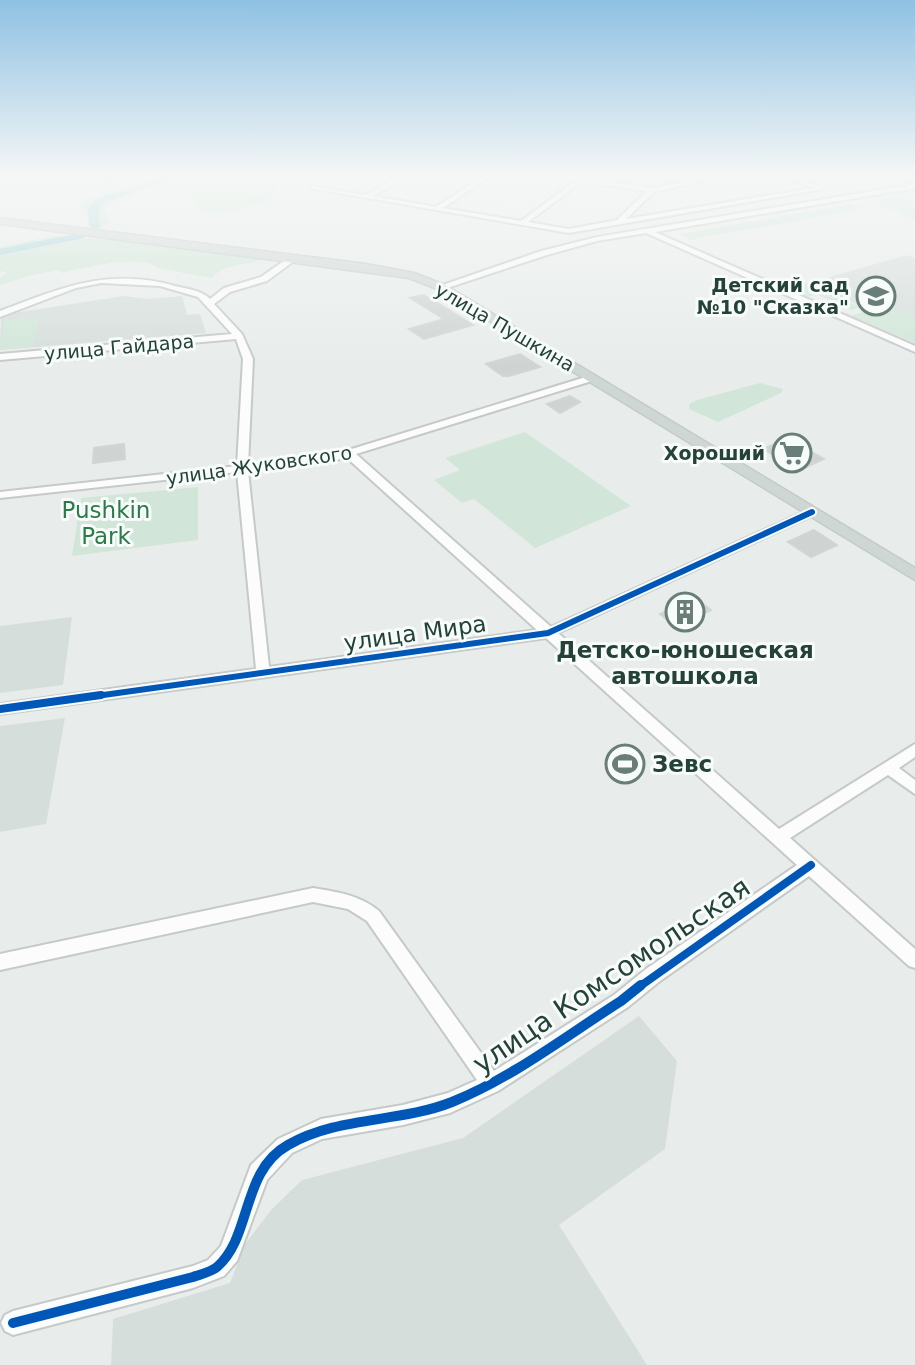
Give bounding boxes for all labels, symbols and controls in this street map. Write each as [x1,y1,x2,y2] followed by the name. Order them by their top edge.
[697,274,849,318] place label: Детский сад №10 "Сказка"
[855,275,897,317] school or university icon: Детский сад №10 "Сказка"
[431,278,579,376] street label: улица Пушкина
[43,329,195,365] street label: улица Гайдара
[771,432,813,474] supermarket icon: Хороший
[165,441,353,489] street label: улица Жуковского
[664,442,765,464] place label: Хороший
[62,497,150,549] park label: Pushkin Park
[664,591,706,633] building icon: Детско-юношеская автошкола
[342,610,488,656] street label: улица Мира
[556,637,814,689] place label: Детско-юношеская автошкола
[604,743,646,785] sports icon: Зевс
[652,751,712,777] place label: Зевс
[466,870,756,1081] street label: улица Комсомольская

